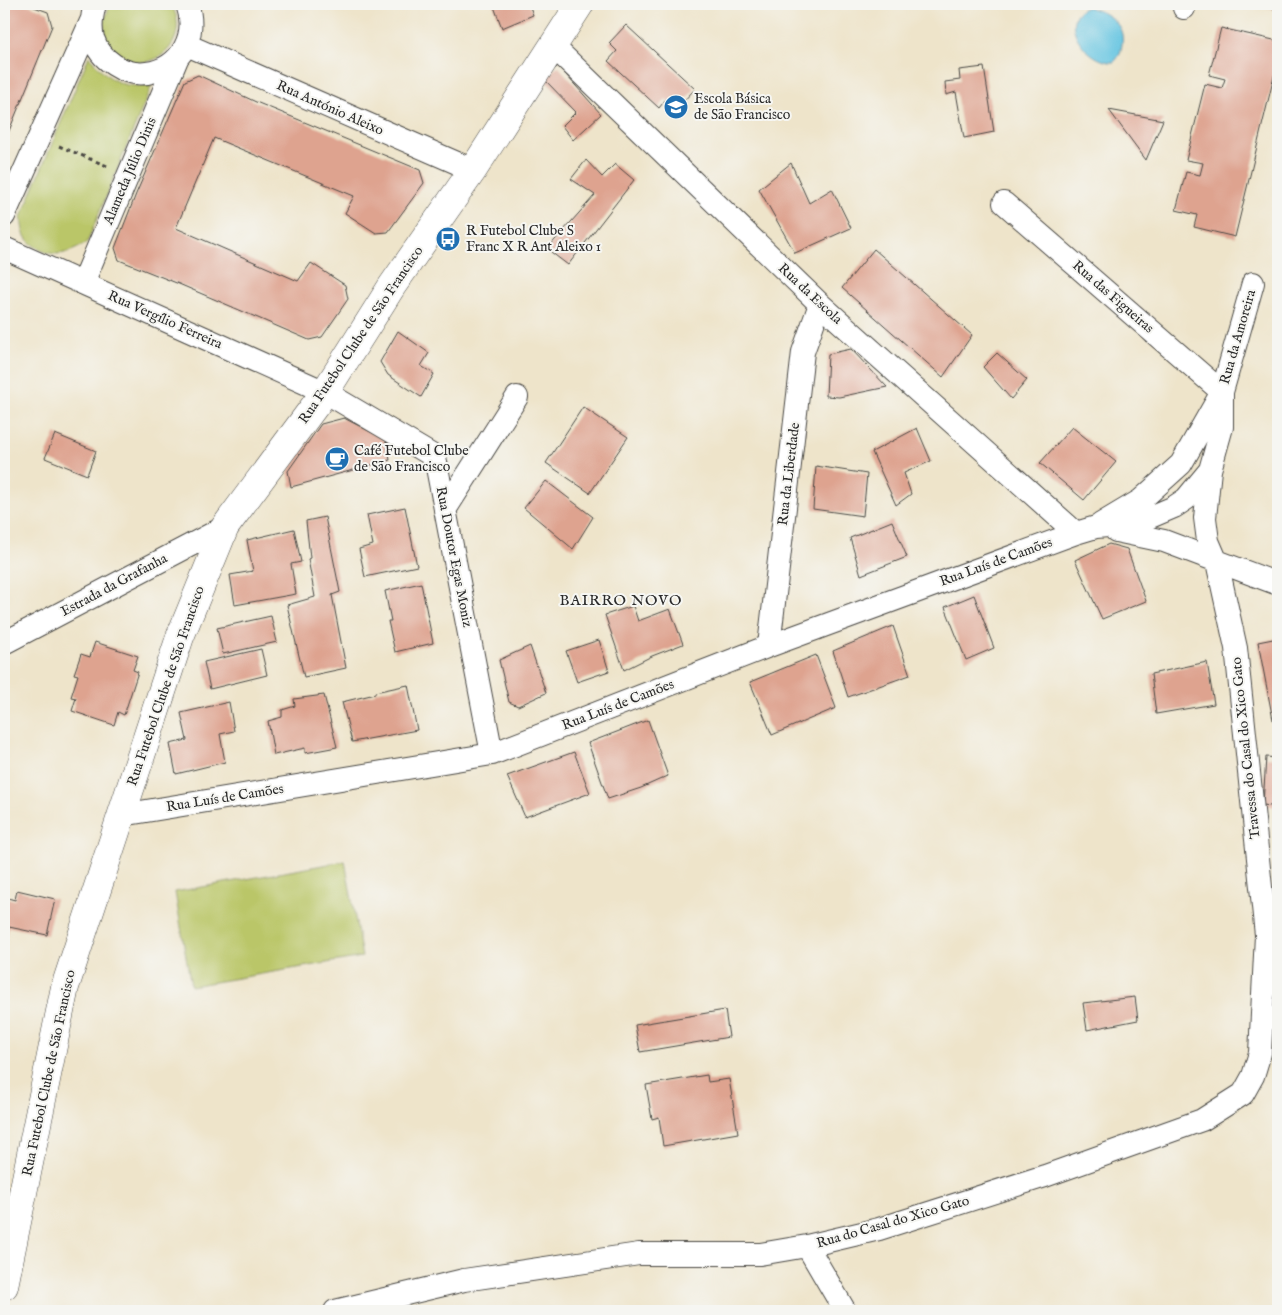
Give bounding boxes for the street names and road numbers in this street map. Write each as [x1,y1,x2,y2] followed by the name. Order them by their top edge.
[274,76,387,140] street label: Rua António Aleixo
[99,115,161,228] street label: Alameda Júlio Dinis
[295,242,428,427] street label: Rua Futebol Clube de São Francisco
[1069,257,1158,337] street label: Rua das Figueiras
[774,260,847,329] street label: Rua da Escola
[105,287,226,354] street label: Rua Vergílio Ferreira
[1216,287,1260,386] street label: Rua da Amoreira
[774,421,804,527] street label: Rua da Liberdade
[432,485,477,629] street label: Rua Doutor Egas Moniz
[937,533,1055,591] street label: Rua Luís de Camões
[58,549,171,621] street label: Estrada da Grafanha
[123,583,209,788] street label: Rua Futebol Clube de São Francisco
[1227,656,1265,840] street label: Travessa do Casal do Xico Gato
[559,675,677,735] street label: Rua Luís de Camões
[165,780,285,816] street label: Rua Luís de Camões
[18,968,80,1178] street label: Rua Futebol Clube de São Francisco
[815,1191,972,1252] street label: Rua do Casal do Xico Gato

